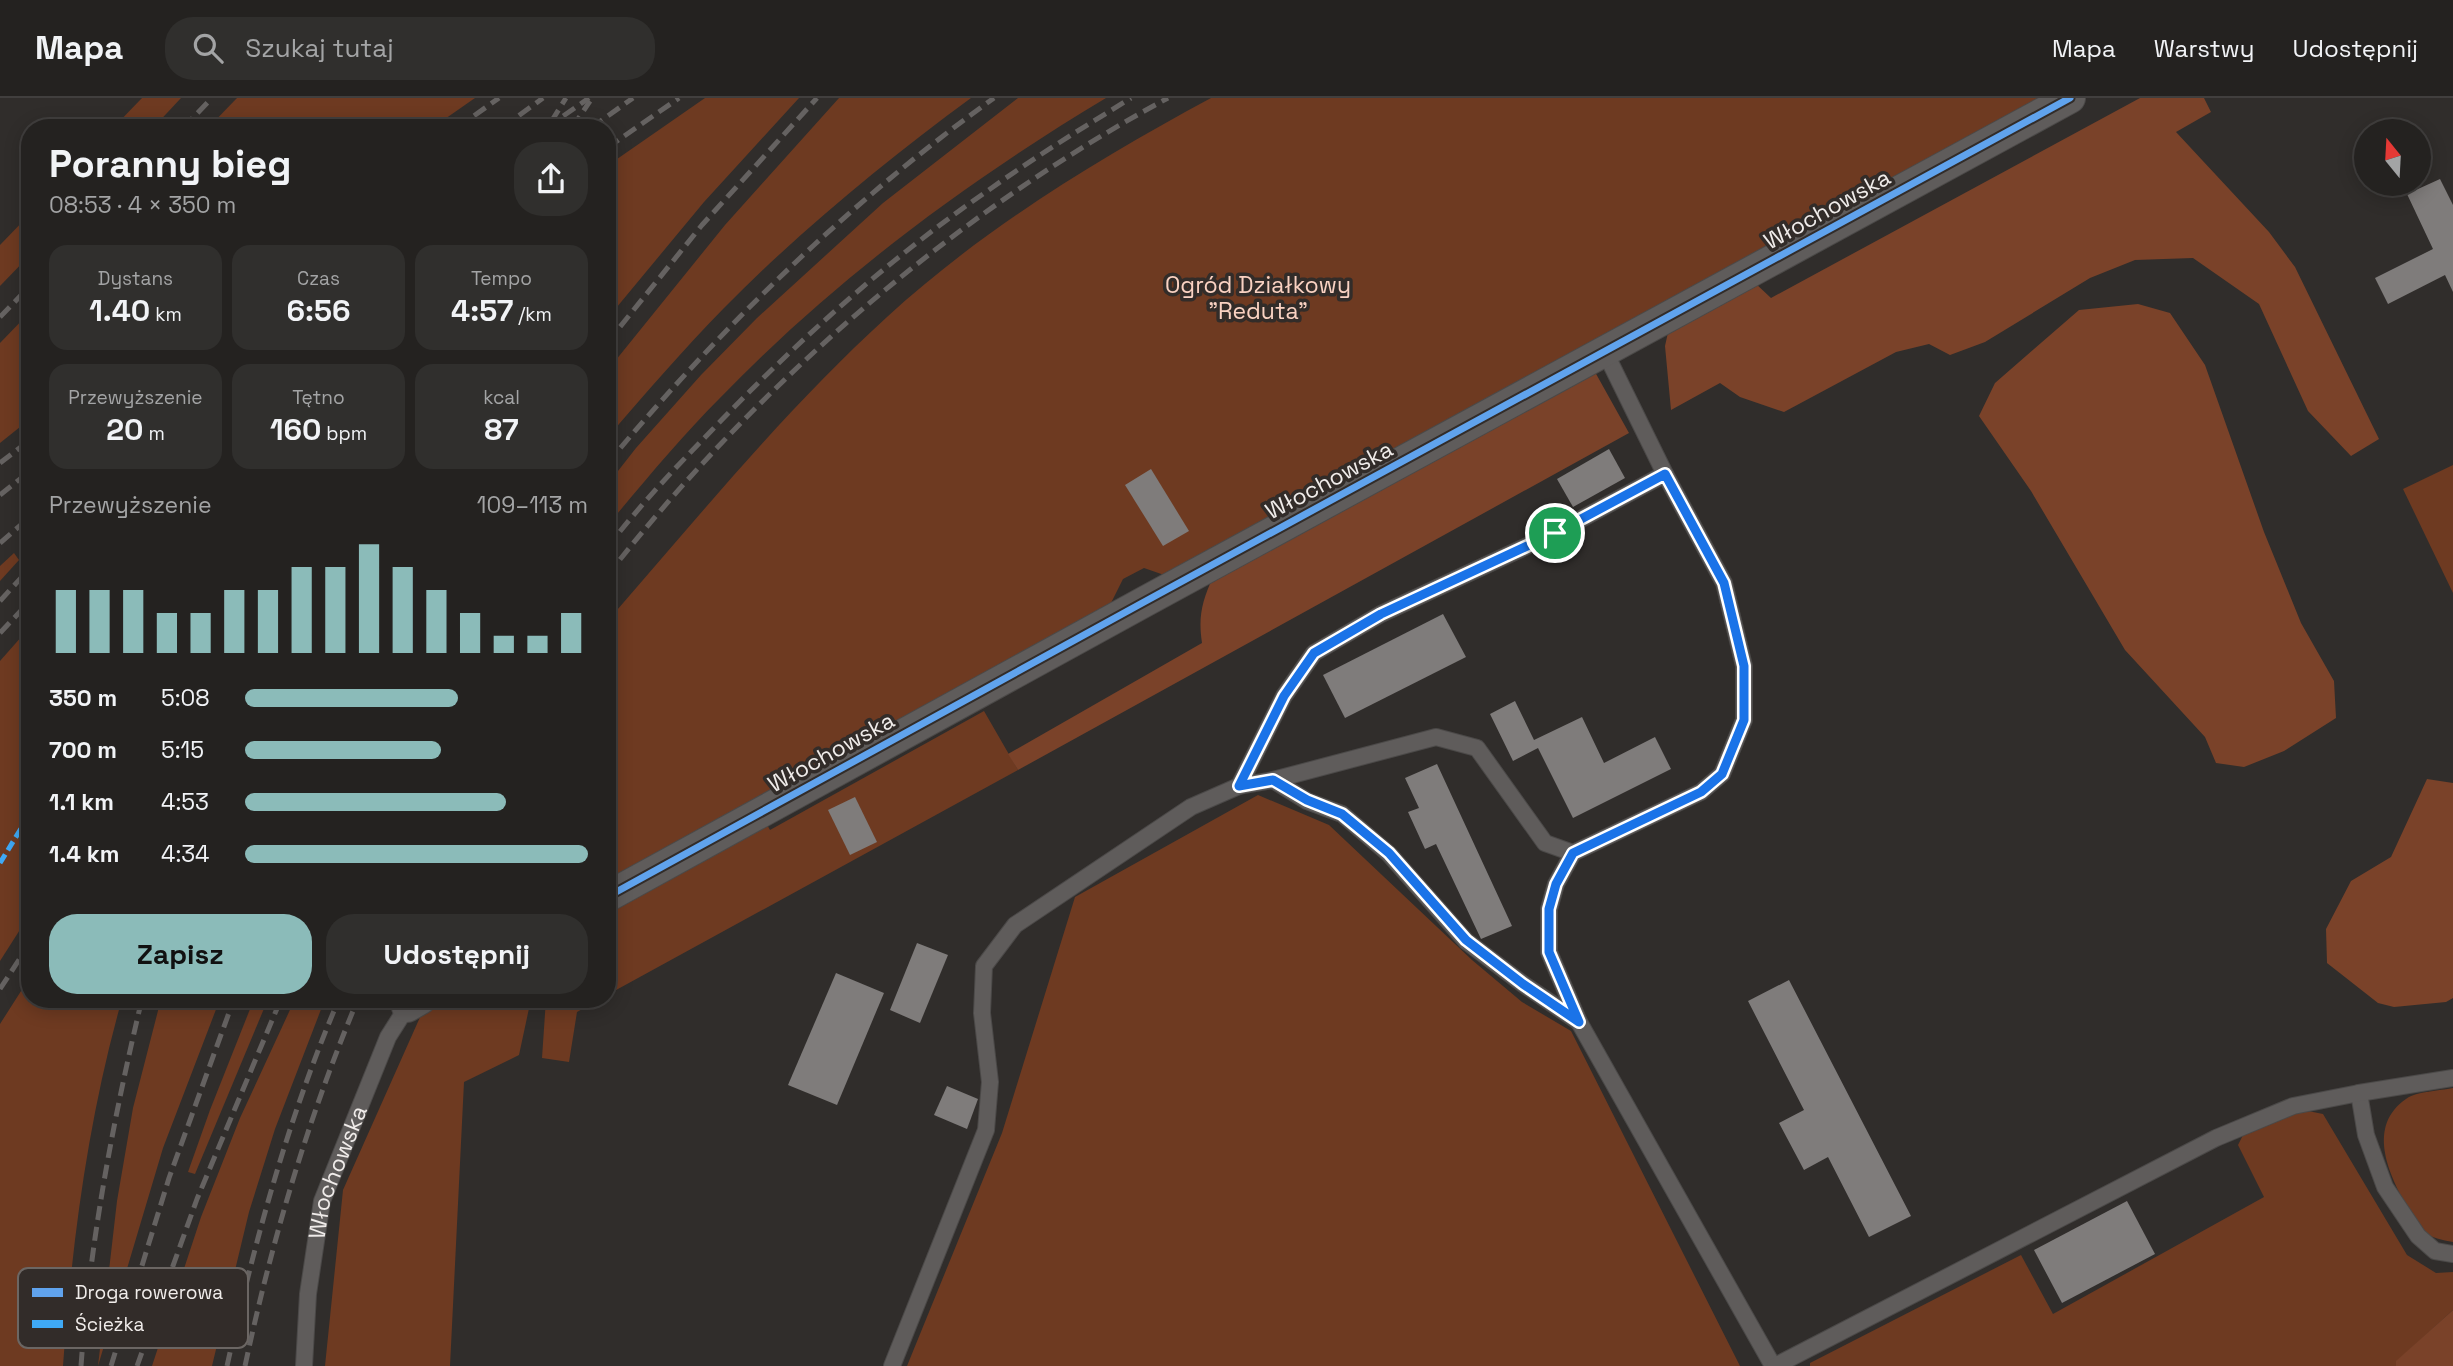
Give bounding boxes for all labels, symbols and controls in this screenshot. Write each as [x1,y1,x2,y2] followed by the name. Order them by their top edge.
[165,17,655,80] search box
[35,27,123,69] text: Mapa
[189,29,227,67] icon: search
[245,31,394,65] text: Szukaj tutaj
[2052,33,2116,64] text: Mapa
[2154,33,2255,64] text: Warstwy
[2293,33,2418,64] text: Udostępnij
[2354,119,2431,196] north arrow
[2354,119,2431,196] map controls
[49,140,291,188] text: Poranny bieg
[514,142,588,216] button: share
[1758,162,1896,256] street label: Włochowska
[49,190,236,220] text: 08:53 · 4 × 350 m
[98,266,173,291] text: Dystans
[297,266,340,291] text: Czas
[471,266,532,291] text: Tempo
[1165,270,1351,326] park label: Ogród Działkowy "Reduta"
[89,291,150,330] text: 1.40
[286,291,351,330] text: 6:56
[451,291,513,330] text: 4:57
[150,302,182,327] text: km
[513,302,552,327] text: /km
[68,385,203,410] text: Przewyższenie
[292,385,345,410] text: Tętno
[483,385,520,410] text: kcal
[106,410,144,449] text: 20
[270,410,321,449] text: 160
[484,410,519,449] text: 87
[144,421,165,446] text: m
[321,421,367,446] text: bpm
[1260,434,1398,526] street label: Włochowska
[49,490,212,520] text: Przewyższenie
[477,490,588,520] text: 109–113 m
[1525,503,1585,563] pin
[1536,514,1574,552] icon: arrive
[49,683,117,713] text: 350 m
[161,683,210,713] text: 5:08
[762,705,900,799] street label: Włochowska
[49,735,117,765] text: 700 m
[161,735,204,765] text: 5:15
[49,787,114,817] text: 1.1 km
[161,787,209,817] text: 4:53
[49,839,119,869] text: 1.4 km
[161,839,209,869] text: 4:34
[49,914,312,994] button: Zapisz
[326,914,588,994] button: Udostępnij
[301,1101,374,1241] street label: Włochowska
[18,1268,248,1348] legend
[75,1280,223,1305] text: Droga rowerowa
[75,1312,144,1337] text: Ścieżka

